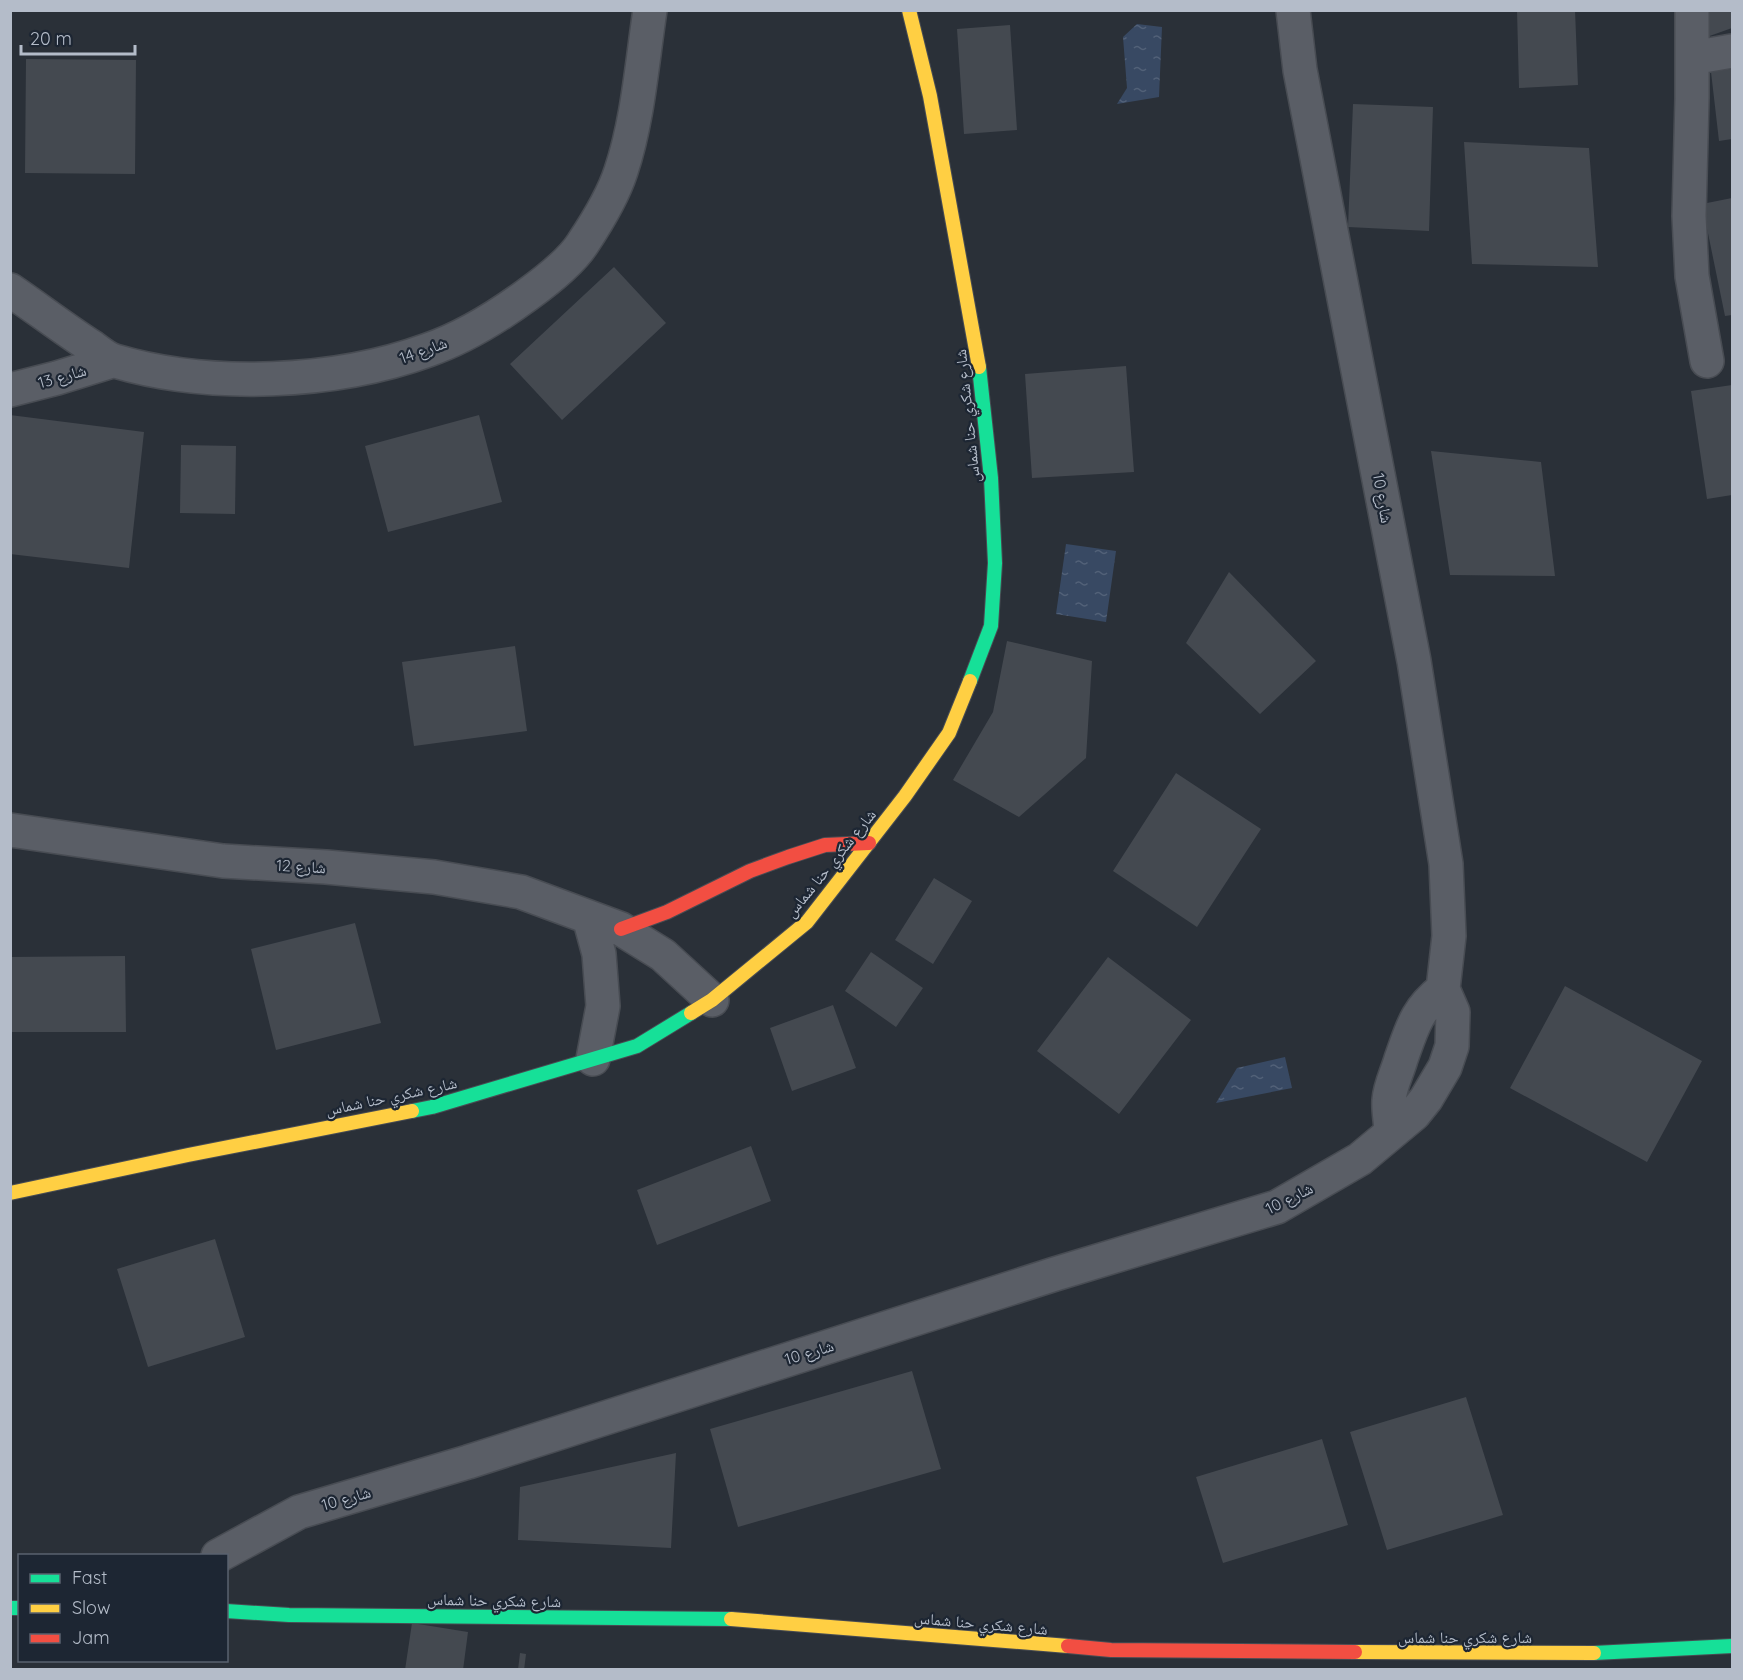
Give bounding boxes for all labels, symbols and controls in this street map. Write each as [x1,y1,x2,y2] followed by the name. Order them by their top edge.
[21,18,135,56] scale bar
[30,27,72,50] text: 20 m
[397,332,450,369] street label: شارع 14
[950,348,987,484] street label: شارع شكري حنا شماس
[36,360,89,393] street label: شارع 13
[1368,472,1397,525] street label: شارع 10
[780,805,882,923] street label: شارع شكري حنا شماس
[276,855,326,878] street label: شارع 12
[323,1072,459,1123] street label: شارع شكري حنا شماس
[1262,1178,1316,1219] street label: شارع 10
[782,1335,836,1370] street label: شارع 10
[319,1481,373,1515] street label: شارع 10
[18,1554,228,1662] legend
[72,1566,107,1589] text: Fast
[427,1589,561,1614] street label: شارع شكري حنا شماس
[72,1596,110,1619] text: Slow
[913,1607,1049,1642] street label: شارع شكري حنا شماس
[72,1626,110,1649] text: Jam
[1398,1627,1532,1650] street label: شارع شكري حنا شماس

